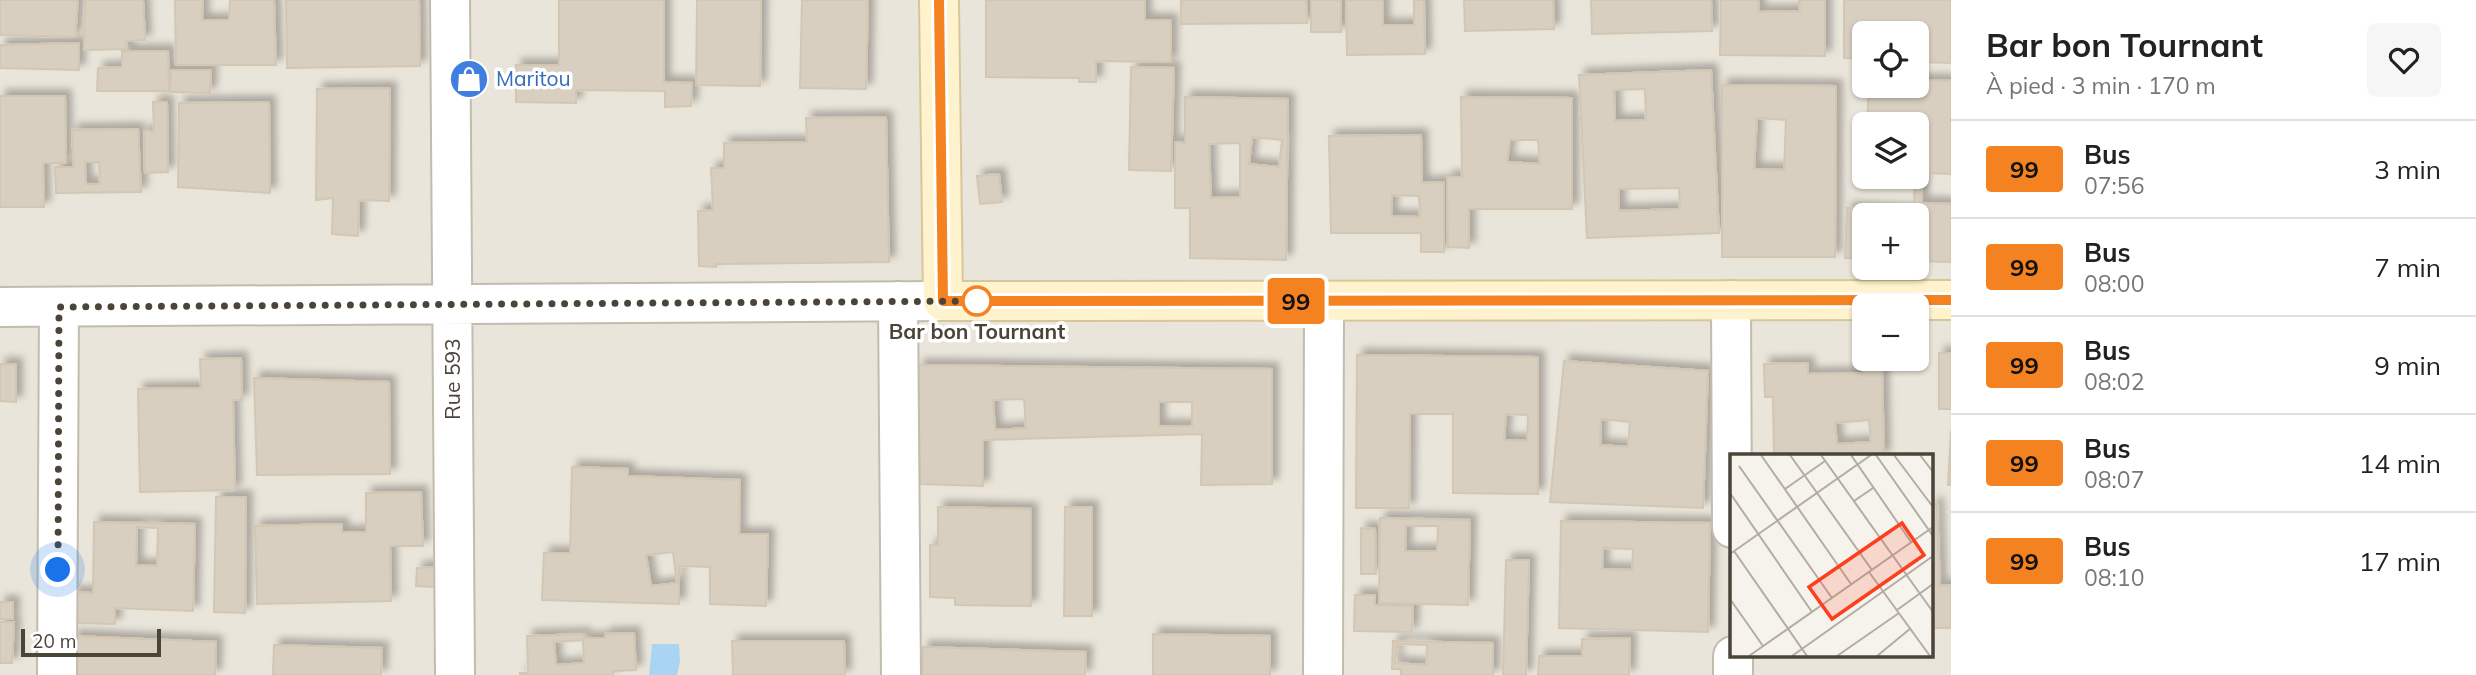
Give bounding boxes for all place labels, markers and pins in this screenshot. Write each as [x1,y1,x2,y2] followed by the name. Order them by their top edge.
[448,58,490,100] shop icon: Maritou
[496,65,571,91] place label: Maritou
[962,286,992,316] marker: Bar bon Tournant
[889,318,1065,344] place label: Bar bon Tournant

